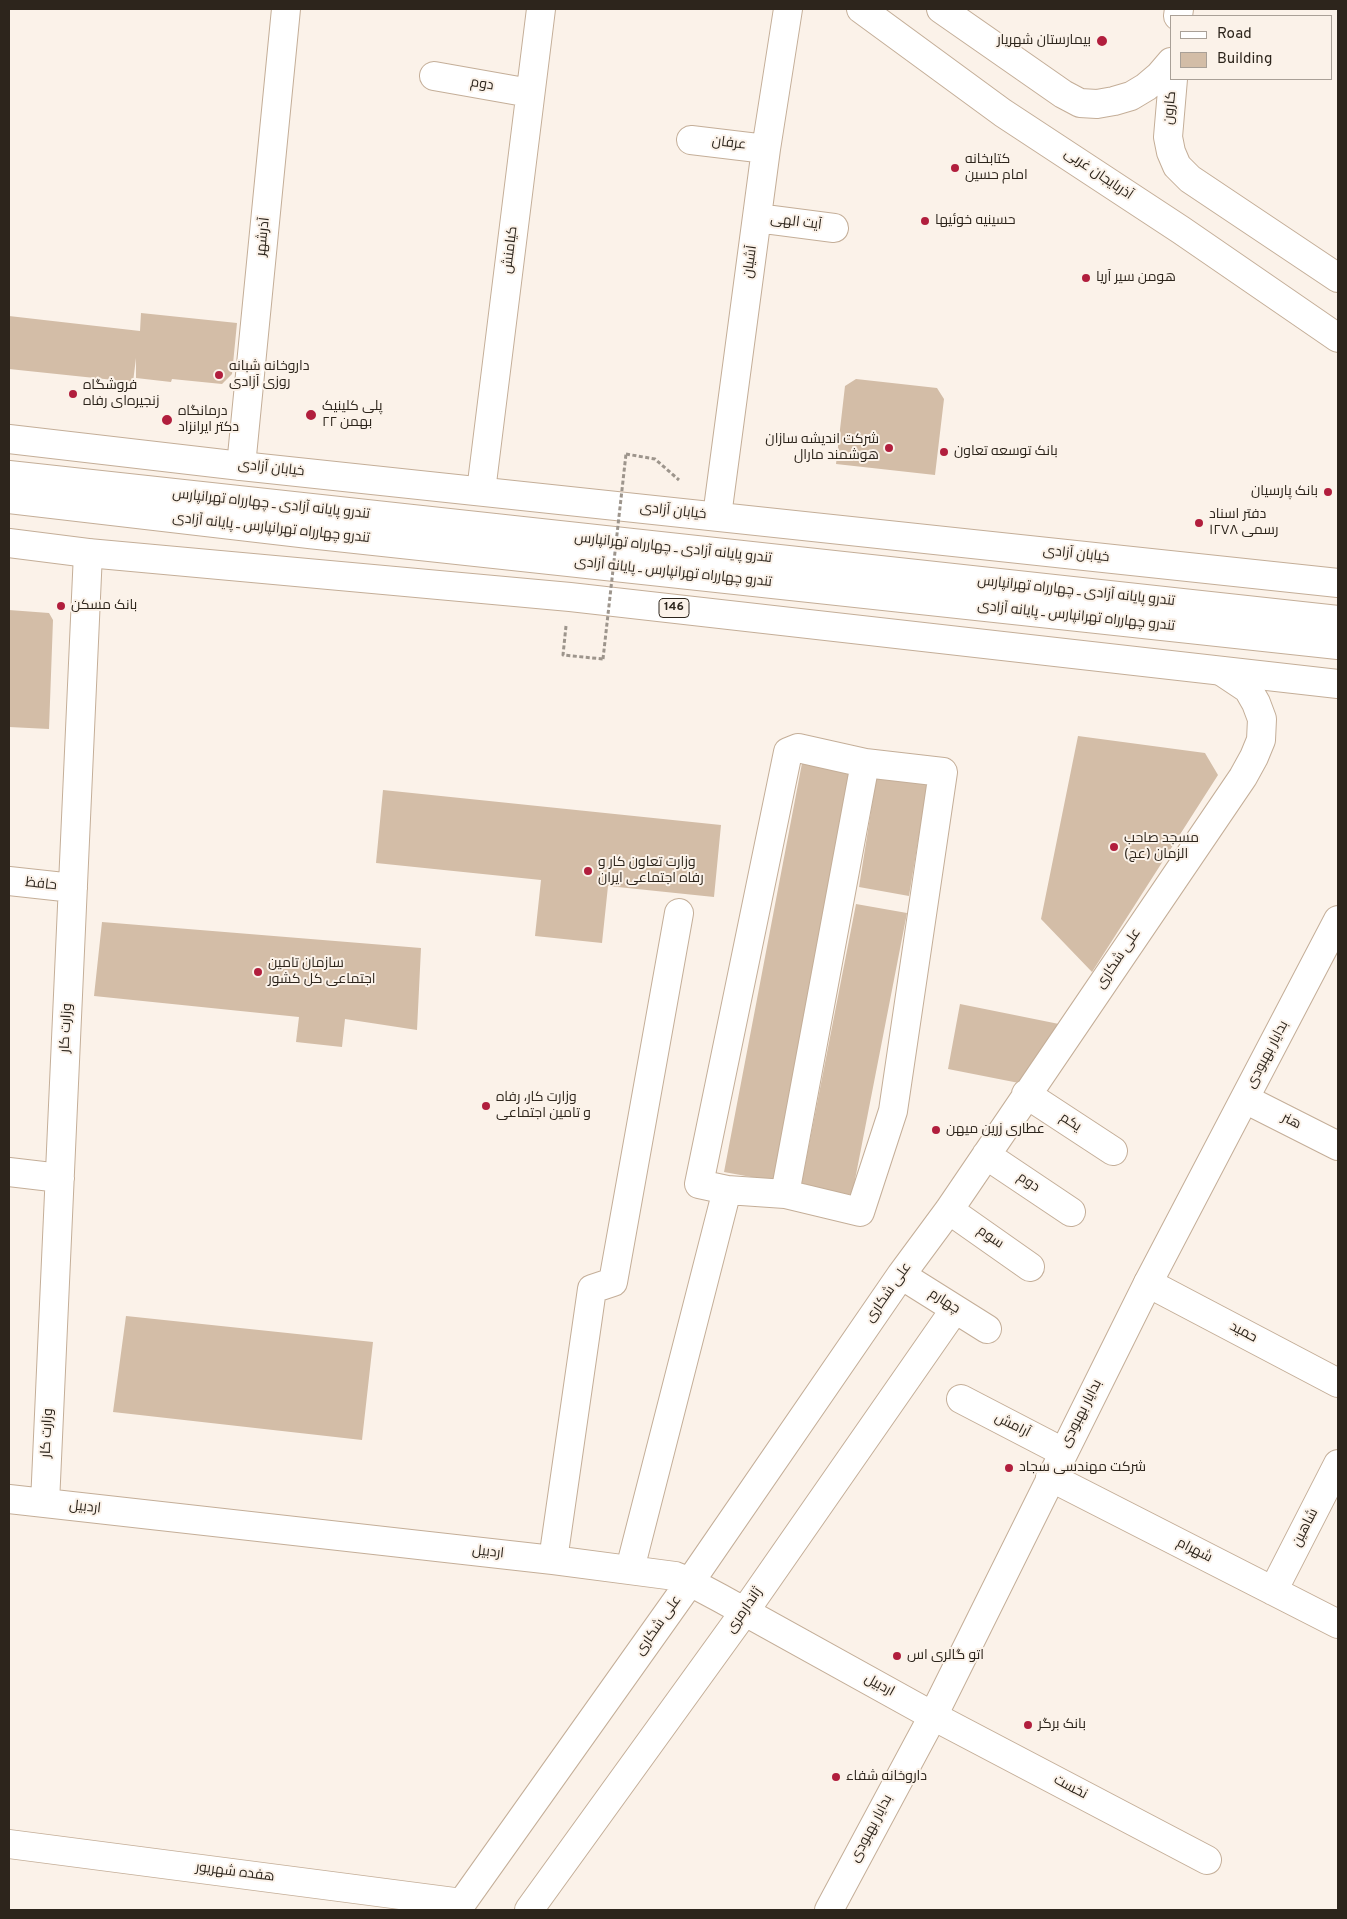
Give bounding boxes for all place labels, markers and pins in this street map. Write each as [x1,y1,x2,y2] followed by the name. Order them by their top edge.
[997,33,1091,49] place label: بیمارستان شهریار
[1095,34,1109,48] marker: بیمارستان شهریار
[965,152,1028,184] place label: کتابخانه امام حسین
[949,162,961,174] marker: کتابخانه امام حسین
[935,213,1016,229] place label: حسینیه خوئیها
[919,215,931,227] marker: حسینیه خوئیها
[1096,270,1176,286] place label: هومن سیر آریا
[1080,272,1092,284] marker: هومن سیر آریا
[229,359,310,392] place label: داروخانه شبانه روزی آزادی
[213,369,225,381] marker: داروخانه شبانه روزی آزادی
[83,378,159,411] place label: فروشگاه زنجیره‌ای رفاه
[67,388,79,400] marker: فروشگاه زنجیره‌ای رفاه
[322,399,383,432] place label: پلی کلینیک ۲۲ بهمن
[178,404,239,437] place label: درمانگاه دکتر ایرانزاد
[304,408,318,422] marker: پلی کلینیک ۲۲ بهمن
[160,413,174,427] marker: درمانگاه دکتر ایرانزاد
[765,432,879,464] place label: شرکت اندیشه سازان هوشمند مارال
[883,442,895,454] marker: شرکت اندیشه سازان هوشمند مارال
[954,444,1058,460] place label: بانک توسعه تعاون
[938,446,950,458] marker: بانک توسعه تعاون
[1251,484,1318,500] place label: بانک پارسیان
[1322,486,1334,498] marker: بانک پارسیان
[1209,507,1279,540] place label: دفتر اسناد رسمی ۱۲۷۸
[1193,517,1205,529] marker: دفتر اسناد رسمی ۱۲۷۸
[71,598,137,614] place label: بانک مسکن
[55,600,67,612] marker: بانک مسکن
[1124,831,1199,864] place label: مسجد صاحب الزمان (عج)
[1108,841,1120,853] marker: مسجد صاحب الزمان (عج)
[598,855,704,888] place label: وزارت تعاون کار و رفاه اجتماعی ایران
[582,865,594,877] marker: وزارت تعاون کار و رفاه اجتماعی ایران
[268,956,376,989] place label: سازمان تامین اجتماعی کل کشور
[252,966,264,978] marker: سازمان تامین اجتماعی کل کشور
[496,1090,591,1122] place label: وزارت کار، رفاه و تامین اجتماعی
[480,1100,492,1112] marker: وزارت کار، رفاه و تامین اجتماعی
[946,1122,1045,1138] place label: عطاری زرین میهن
[930,1124,942,1136] marker: عطاری زرین میهن
[1019,1460,1146,1476] place label: شرکت مهندسی سجاد
[1003,1462,1015,1474] marker: شرکت مهندسی سجاد
[907,1648,984,1664] place label: اتو گالری اس
[891,1650,903,1662] marker: اتو گالری اس
[1038,1717,1086,1733] place label: بانک برگر
[1022,1719,1034,1731] marker: بانک برگر
[846,1769,927,1785] place label: داروخانه شفاء
[830,1771,842,1783] marker: داروخانه شفاء

